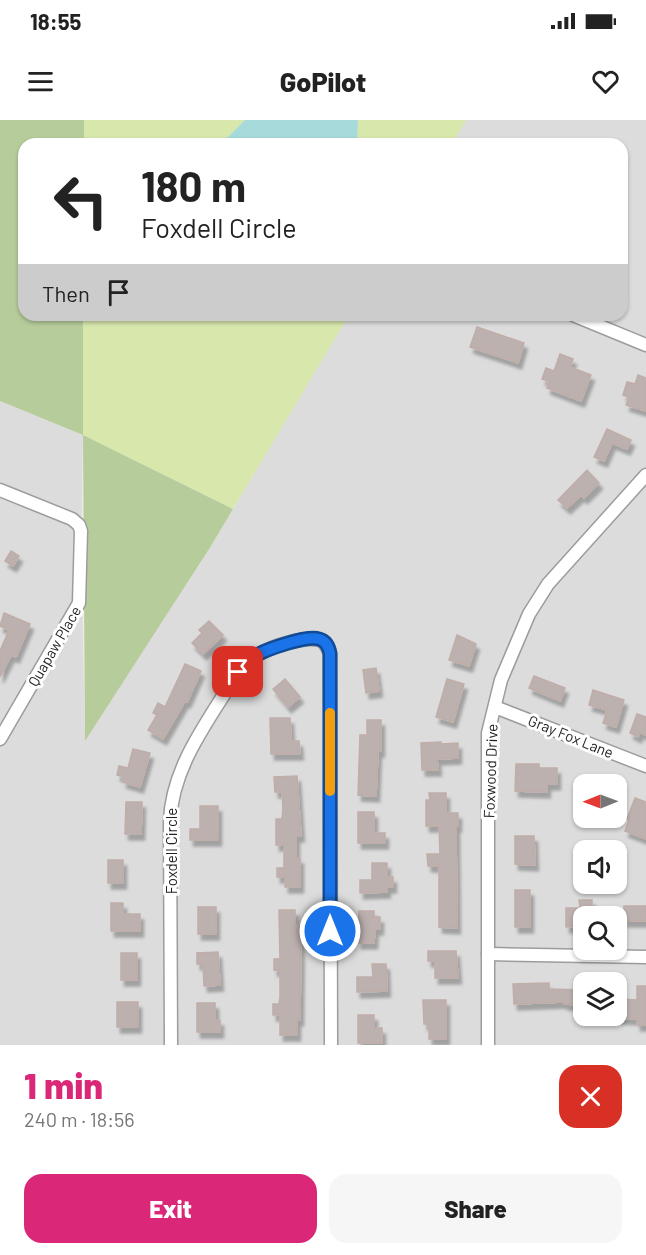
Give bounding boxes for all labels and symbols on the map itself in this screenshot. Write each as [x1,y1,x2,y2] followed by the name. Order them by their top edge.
[24,603,84,689] street label: Quapaw Place
[212,646,263,697] pin
[526,711,616,761] street label: Gray Fox Lane
[479,723,501,819] street label: Foxwood Drive
[573,774,627,828] north arrow
[162,808,180,894] street label: Foxdell Circle
[298,899,362,963] position arrow

